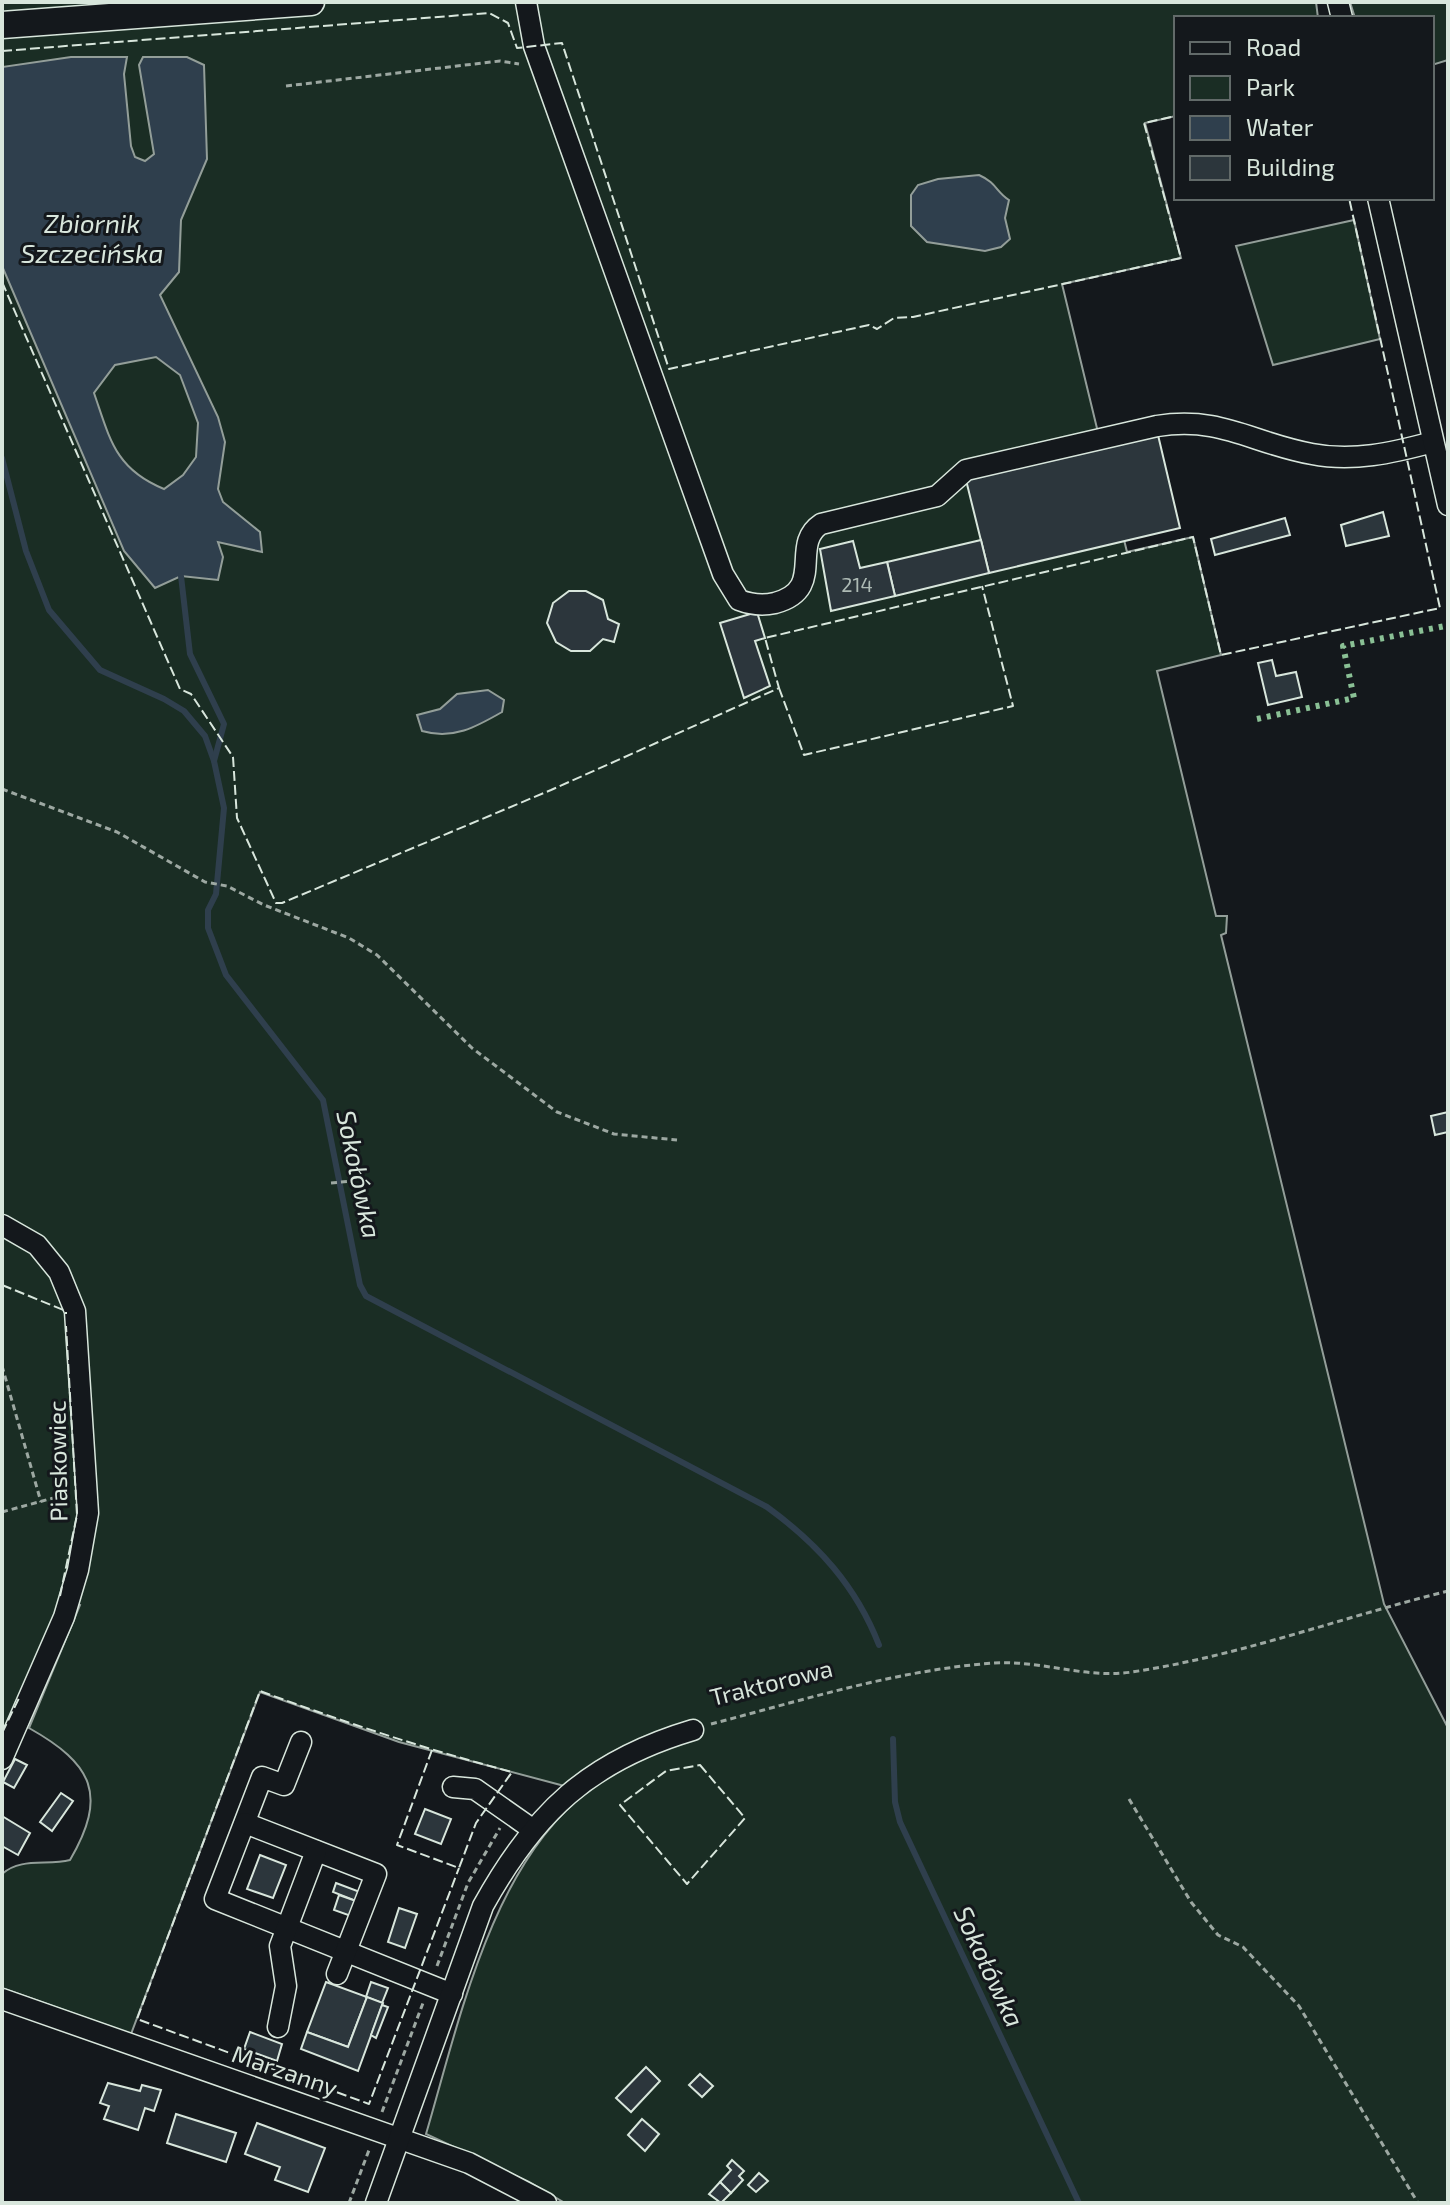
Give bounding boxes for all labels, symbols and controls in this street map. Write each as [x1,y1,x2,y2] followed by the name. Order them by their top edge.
[1174,16,1434,200] legend
[1246,32,1301,61] text: Road
[1246,72,1295,101] text: Park
[1246,112,1314,141] text: Water
[1246,152,1335,181] text: Building
[21,207,163,268] water label: Zbiornik Szczecińska
[841,572,873,596] house number: 214
[331,1107,389,1241] water label: Sokołówka
[41,1400,73,1522] street label: Piaskowiec
[707,1653,835,1711] street label: Traktorowa
[948,1901,1032,2031] water label: Sokołówka
[228,2038,342,2102] street label: Marzanny

